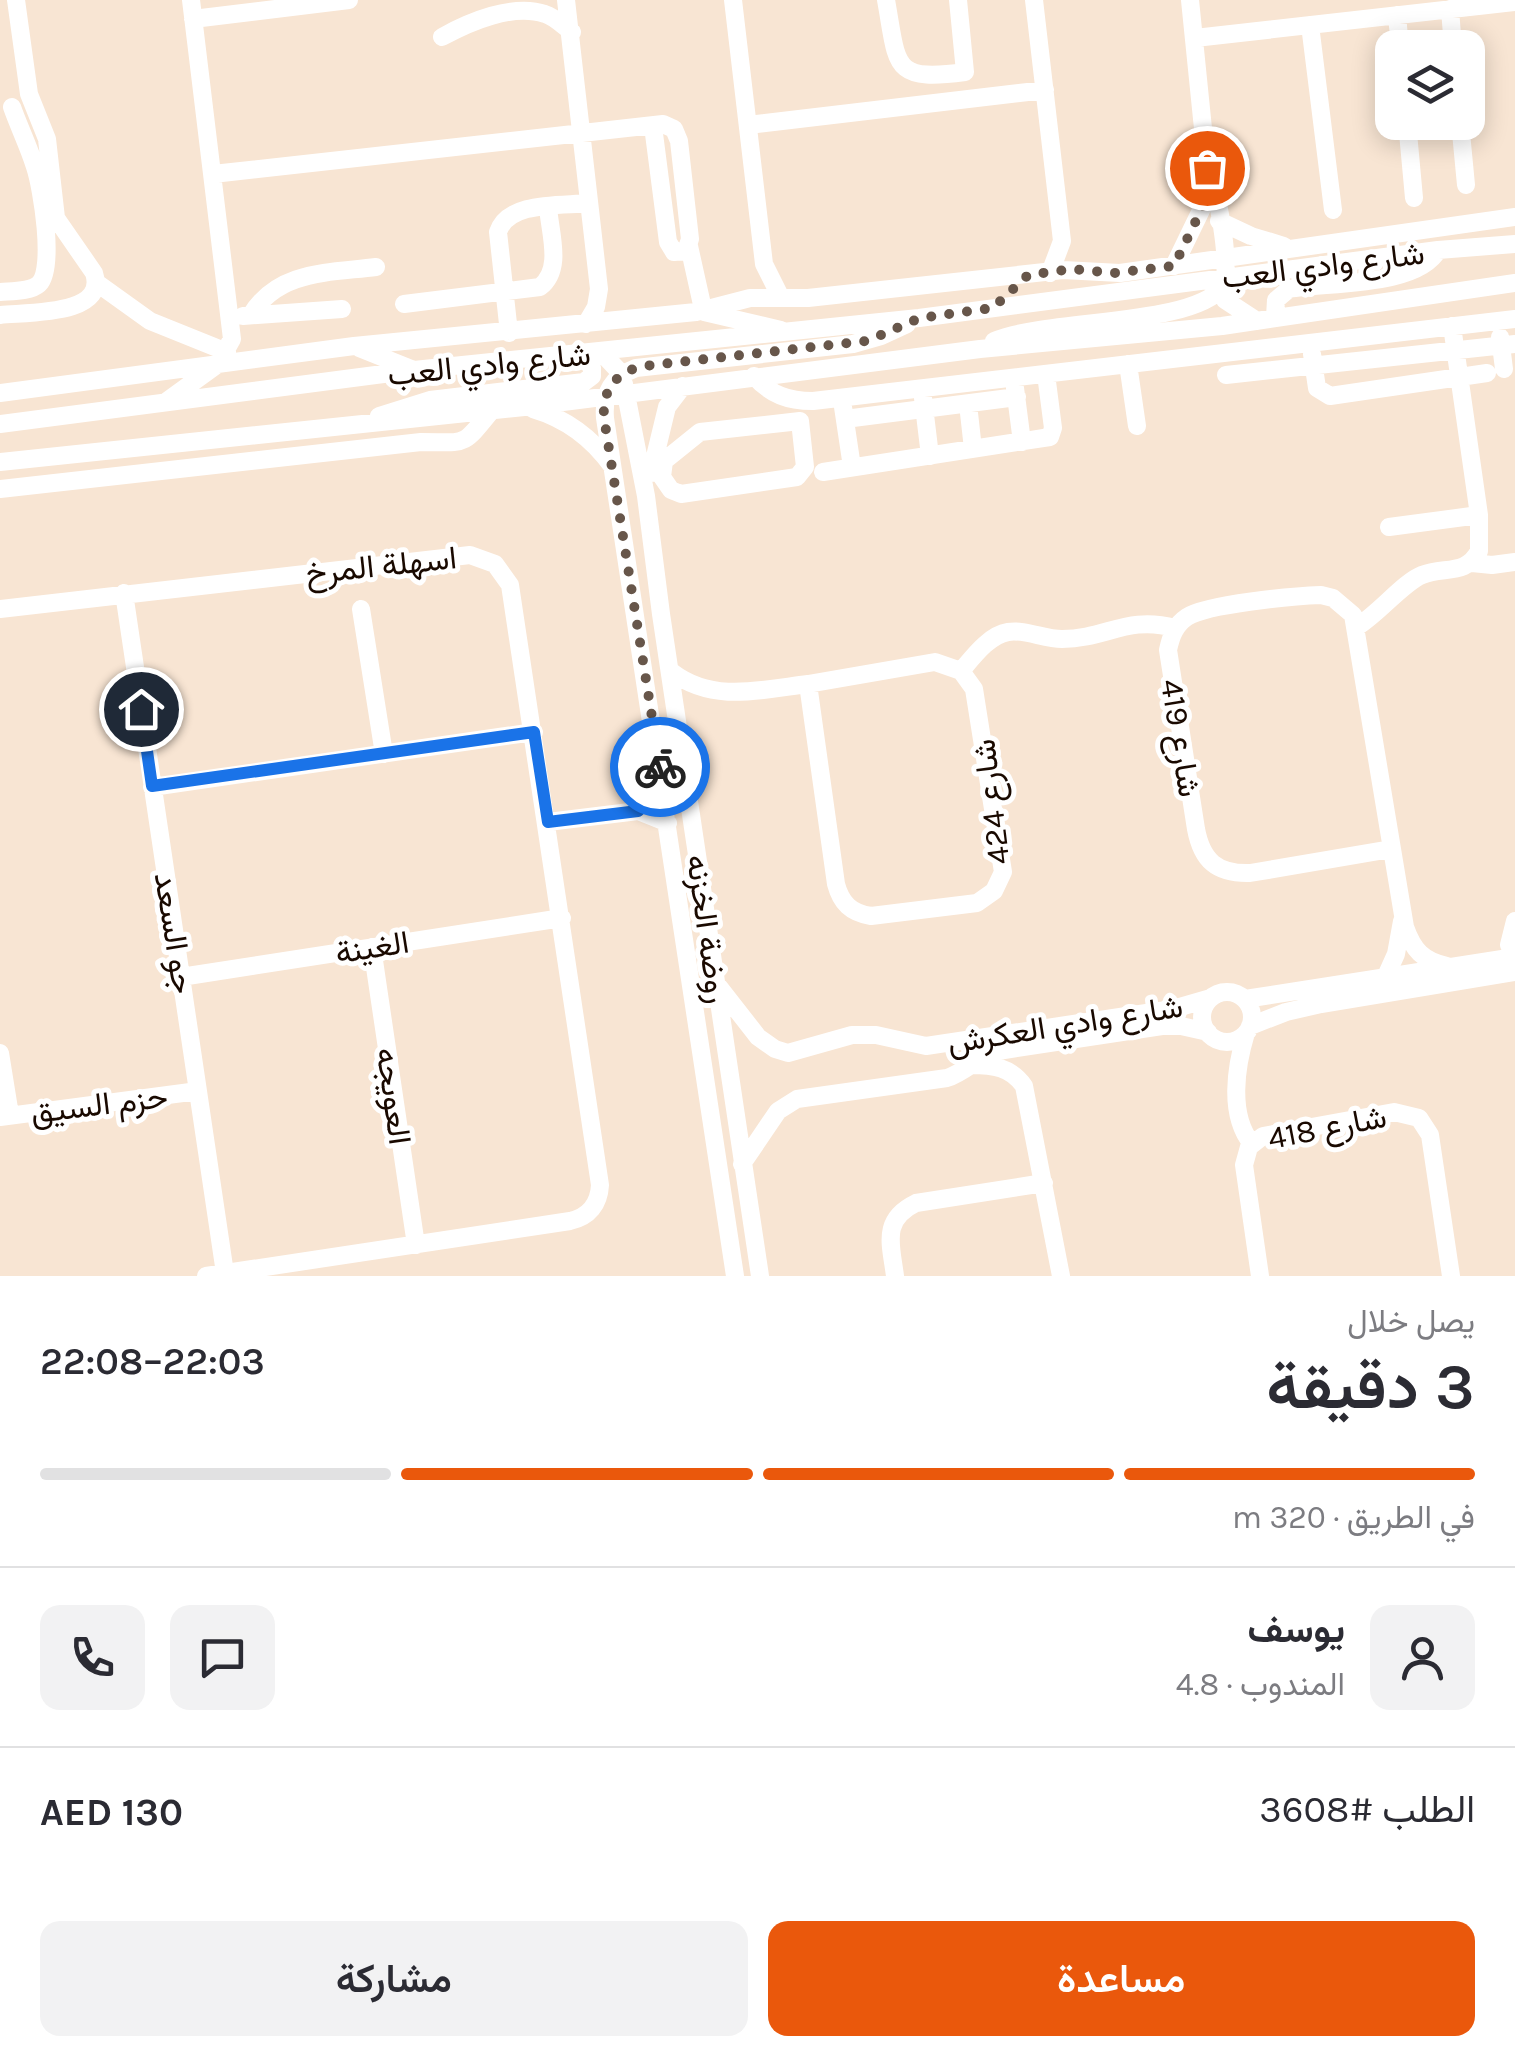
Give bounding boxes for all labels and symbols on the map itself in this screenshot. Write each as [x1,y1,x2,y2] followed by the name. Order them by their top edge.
[1165,126,1250,211] pin
[1220,235,1427,303] street label: شارع وادي العب
[386,335,593,401] street label: شارع وادي العب
[304,539,459,595] street label: اسهلة المرخ
[99,667,184,752] pin
[1150,676,1208,800] street label: شارع 419
[610,717,710,817] courier
[965,737,1021,867] street label: شارع 424
[678,852,736,1006] street label: روضة الخزنه
[146,870,202,997] street label: جو السعد
[333,923,411,972] street label: الغينة
[945,988,1187,1068] street label: شارع وادي العكرش
[367,1045,419,1147] street label: العويجه
[28,1078,170,1133] street label: حزم السيق
[1265,1098,1390,1160] street label: شارع 418

